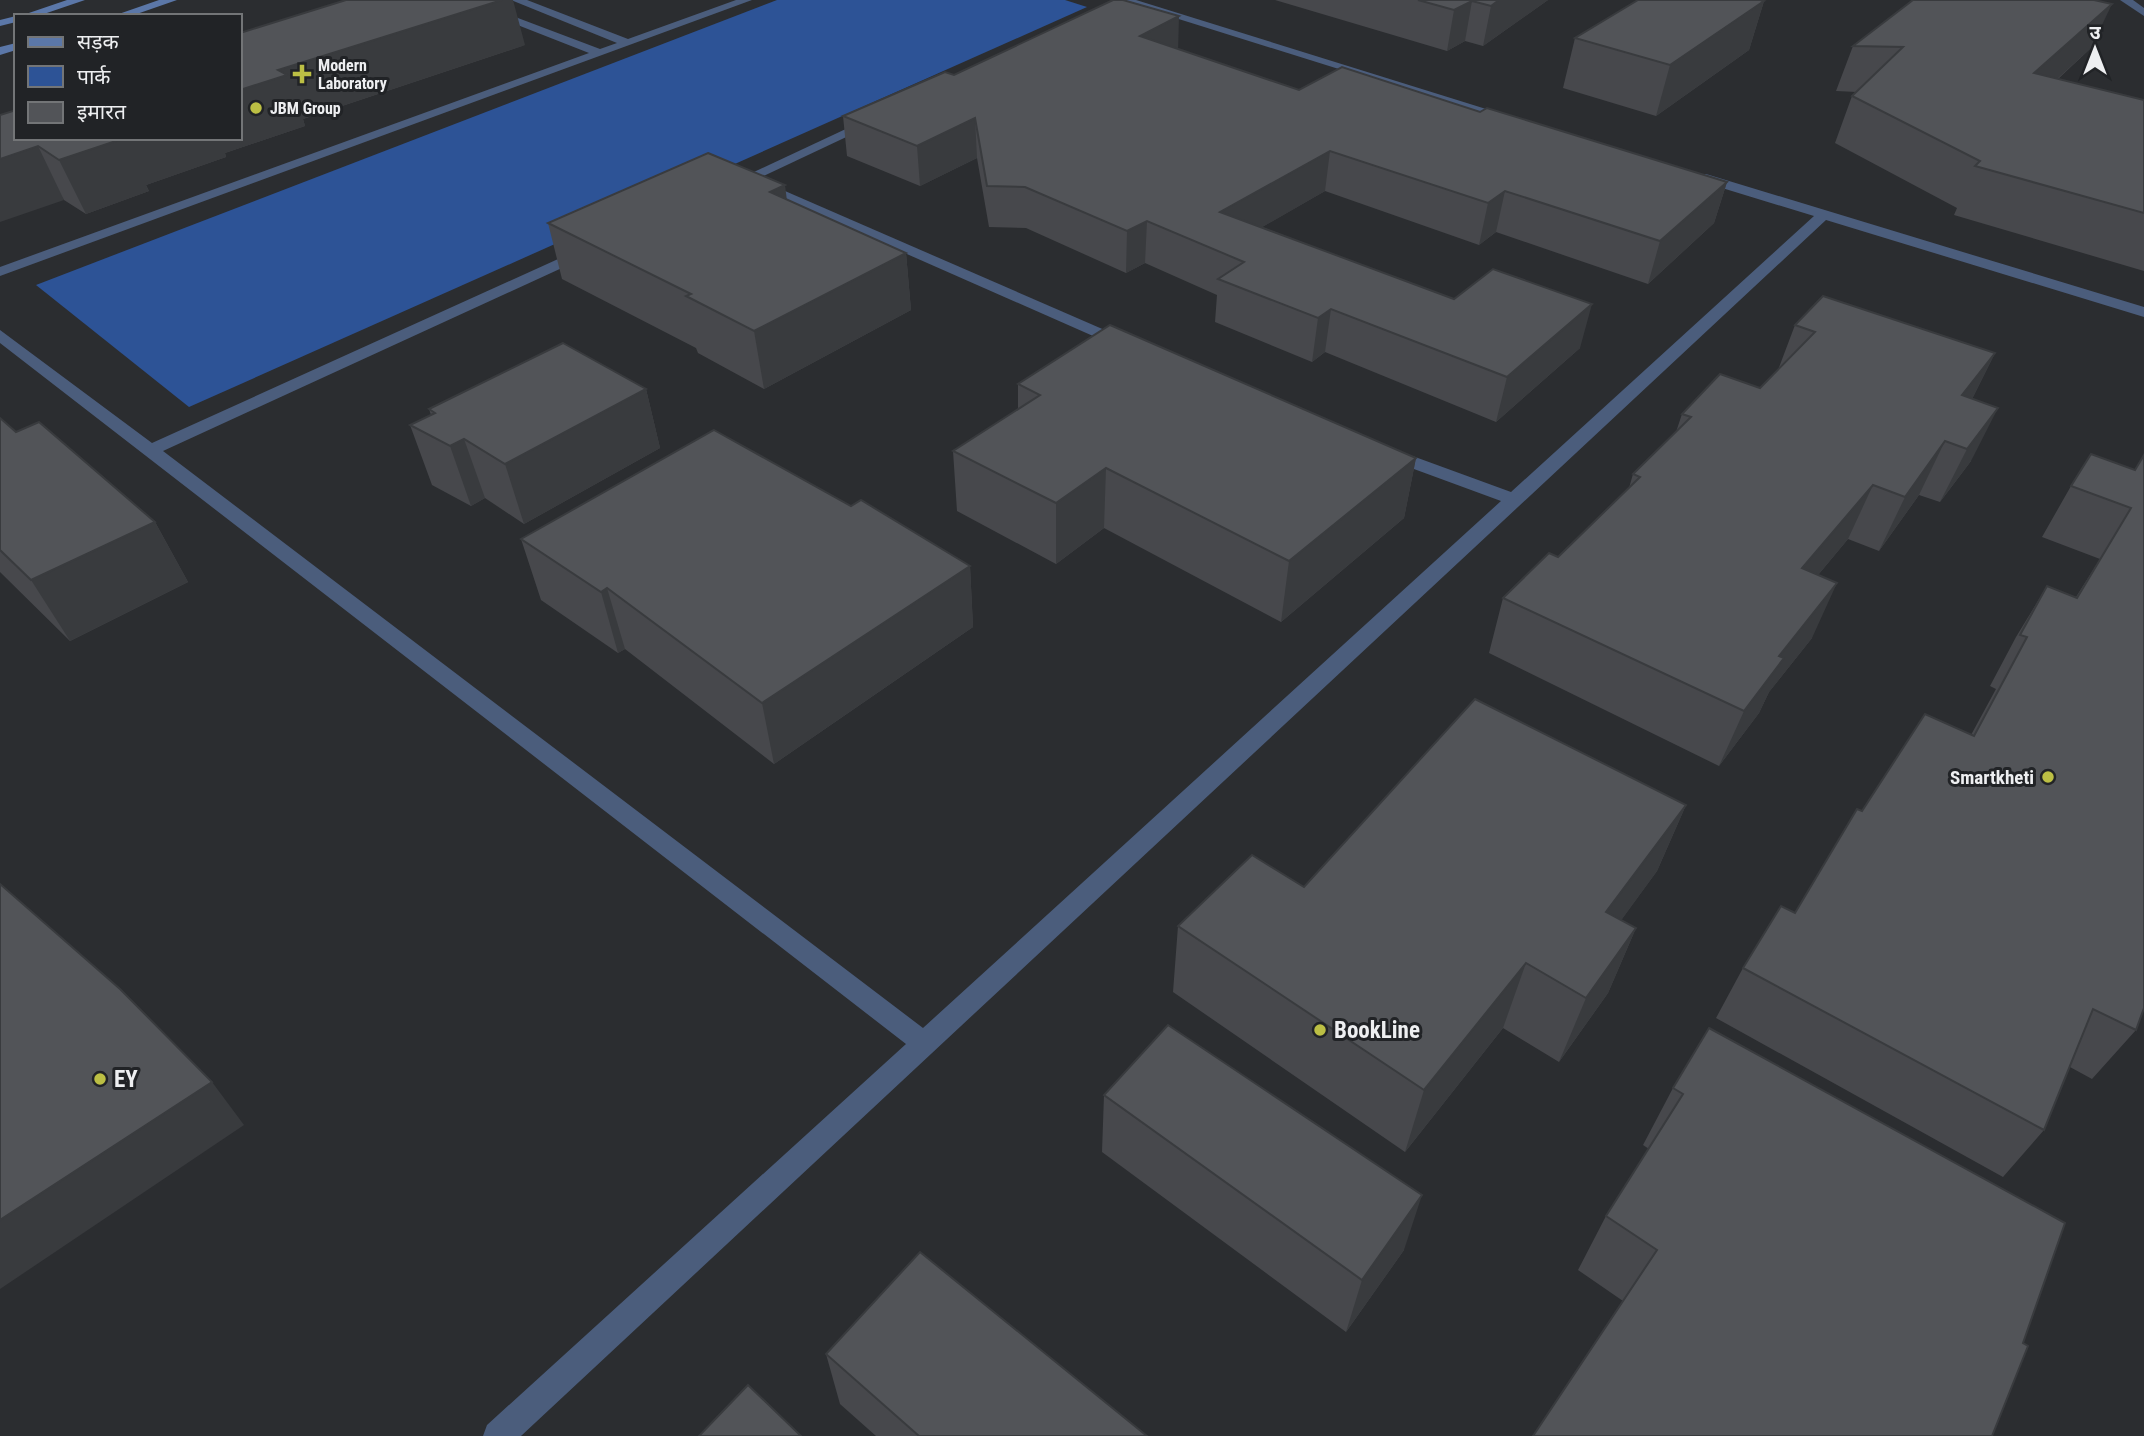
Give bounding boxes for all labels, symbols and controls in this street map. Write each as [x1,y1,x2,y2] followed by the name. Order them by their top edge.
[14,14,242,140] legend
[2060,14,2130,84] north arrow
[2089,21,2101,44] text: उ
[77,30,119,54] text: सड़क
[318,56,387,93] place label: Modern Laboratory
[292,64,312,84] marker: Modern Laboratory
[77,65,111,89] text: पार्क
[270,99,341,118] place label: JBM Group
[77,100,127,124] text: इमारत
[248,100,264,116] marker: JBM Group
[1950,766,2034,789] place label: Smartkheti
[2040,769,2056,785] marker: Smartkheti
[1334,1017,1420,1044] place label: BookLine
[1312,1022,1328,1038] marker: BookLine
[114,1066,138,1093] place label: EY
[92,1071,108,1087] marker: EY

